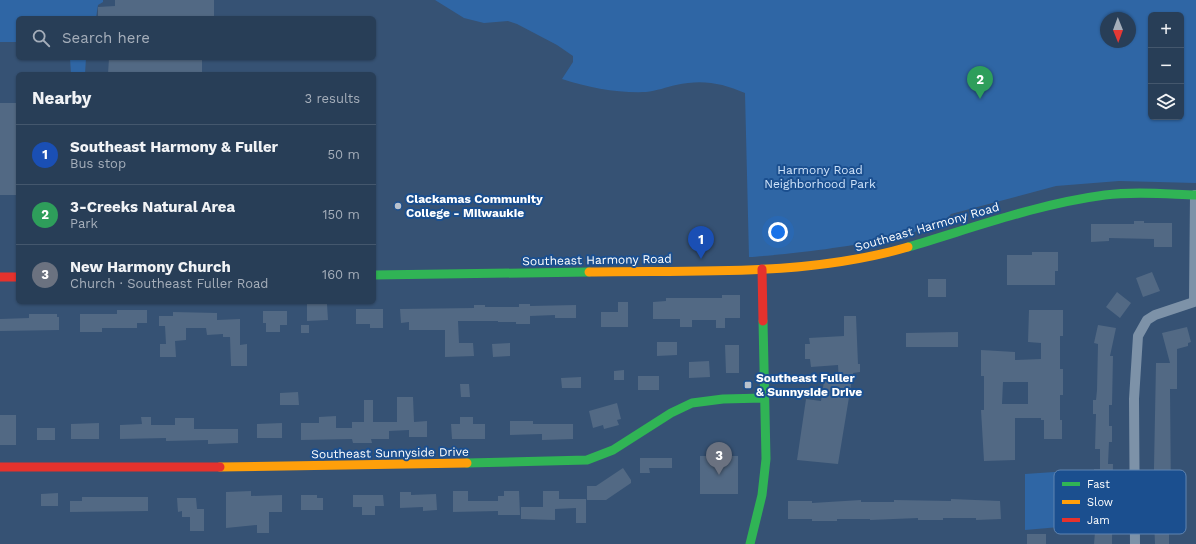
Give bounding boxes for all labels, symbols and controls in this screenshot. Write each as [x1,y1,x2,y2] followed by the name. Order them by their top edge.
[1100,12,1136,48] north arrow
[1148,12,1184,120] map controls
[1148,12,1184,48] button: +
[16,16,376,60] search box
[30,27,52,49] icon: search
[62,29,150,47] text: Search here
[1148,48,1184,84] button: −
[967,66,993,99] pin: 2
[1148,84,1184,120] button: layers
[32,88,91,108] text: Nearby
[305,91,360,106] text: 3 results
[70,138,278,156] text: Southeast Harmony & Fuller
[42,147,48,162] text: 1
[328,147,360,162] text: 50 m
[70,156,126,171] text: Bus stop
[764,163,876,191] park label: Harmony Road Neighborhood Park
[406,192,543,220] place label: Clackamas Community College - Milwaukie
[70,198,235,216] text: 3-Creeks Natural Area
[853,200,1001,254] street label: Southeast Harmony Road
[393,201,403,211] marker: Clackamas Community College - Milwaukie
[41,207,49,222] text: 2
[322,207,360,222] text: 150 m
[70,216,98,231] text: Park
[768,222,788,242] your location
[688,226,714,259] pin: 1
[522,252,672,268] street label: Southeast Harmony Road
[70,258,231,276] text: New Harmony Church
[41,267,49,282] text: 3
[322,267,360,282] text: 160 m
[70,276,268,291] text: Church · Southeast Fuller Road
[756,371,862,399] place label: Southeast Fuller & Sunnyside Drive
[743,380,753,390] marker: Southeast Fuller & Sunnyside Drive
[706,442,732,475] pin: 3
[311,445,469,461] street label: Southeast Sunnyside Drive
[1054,470,1186,534] legend
[1087,478,1110,491] text: Fast
[1087,496,1113,509] text: Slow
[1087,514,1110,527] text: Jam

